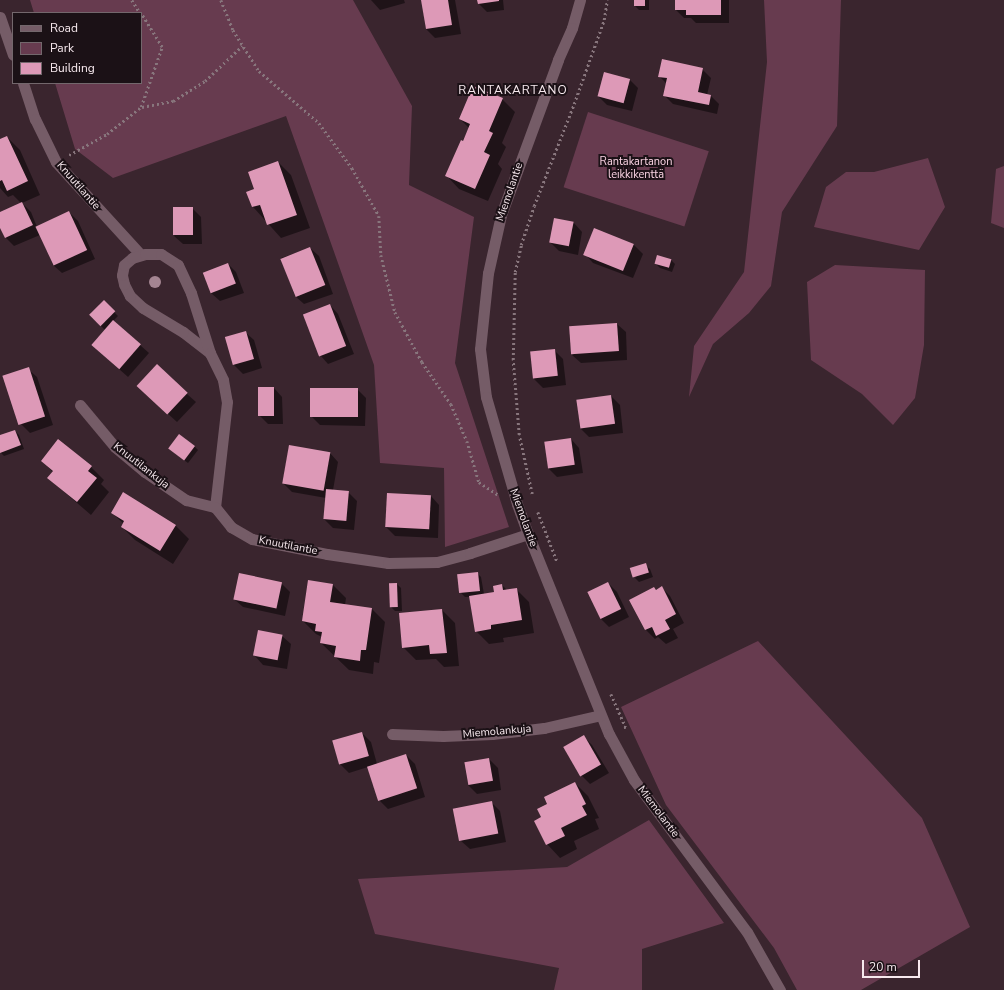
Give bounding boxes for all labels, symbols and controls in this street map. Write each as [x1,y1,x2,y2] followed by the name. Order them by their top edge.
[12,12,142,84] legend
[50,20,78,36] text: Road
[50,40,74,56] text: Park
[50,60,95,76] text: Building
[458,84,568,98] district label: RANTAKARTANO
[600,156,672,182] park label: Rantakartanon leikkikenttä
[54,159,102,213] street label: Knuutilantie
[494,161,526,223] street label: Miemolantie
[110,440,172,492] street label: Knuutilankuja
[506,487,540,549] street label: Miemolantie
[258,534,318,558] street label: Knuutilantie
[462,722,532,742] street label: Miemolankuja
[634,784,682,840] street label: Miemolantie
[864,952,922,978] scale bar
[869,959,897,975] text: 20 m

